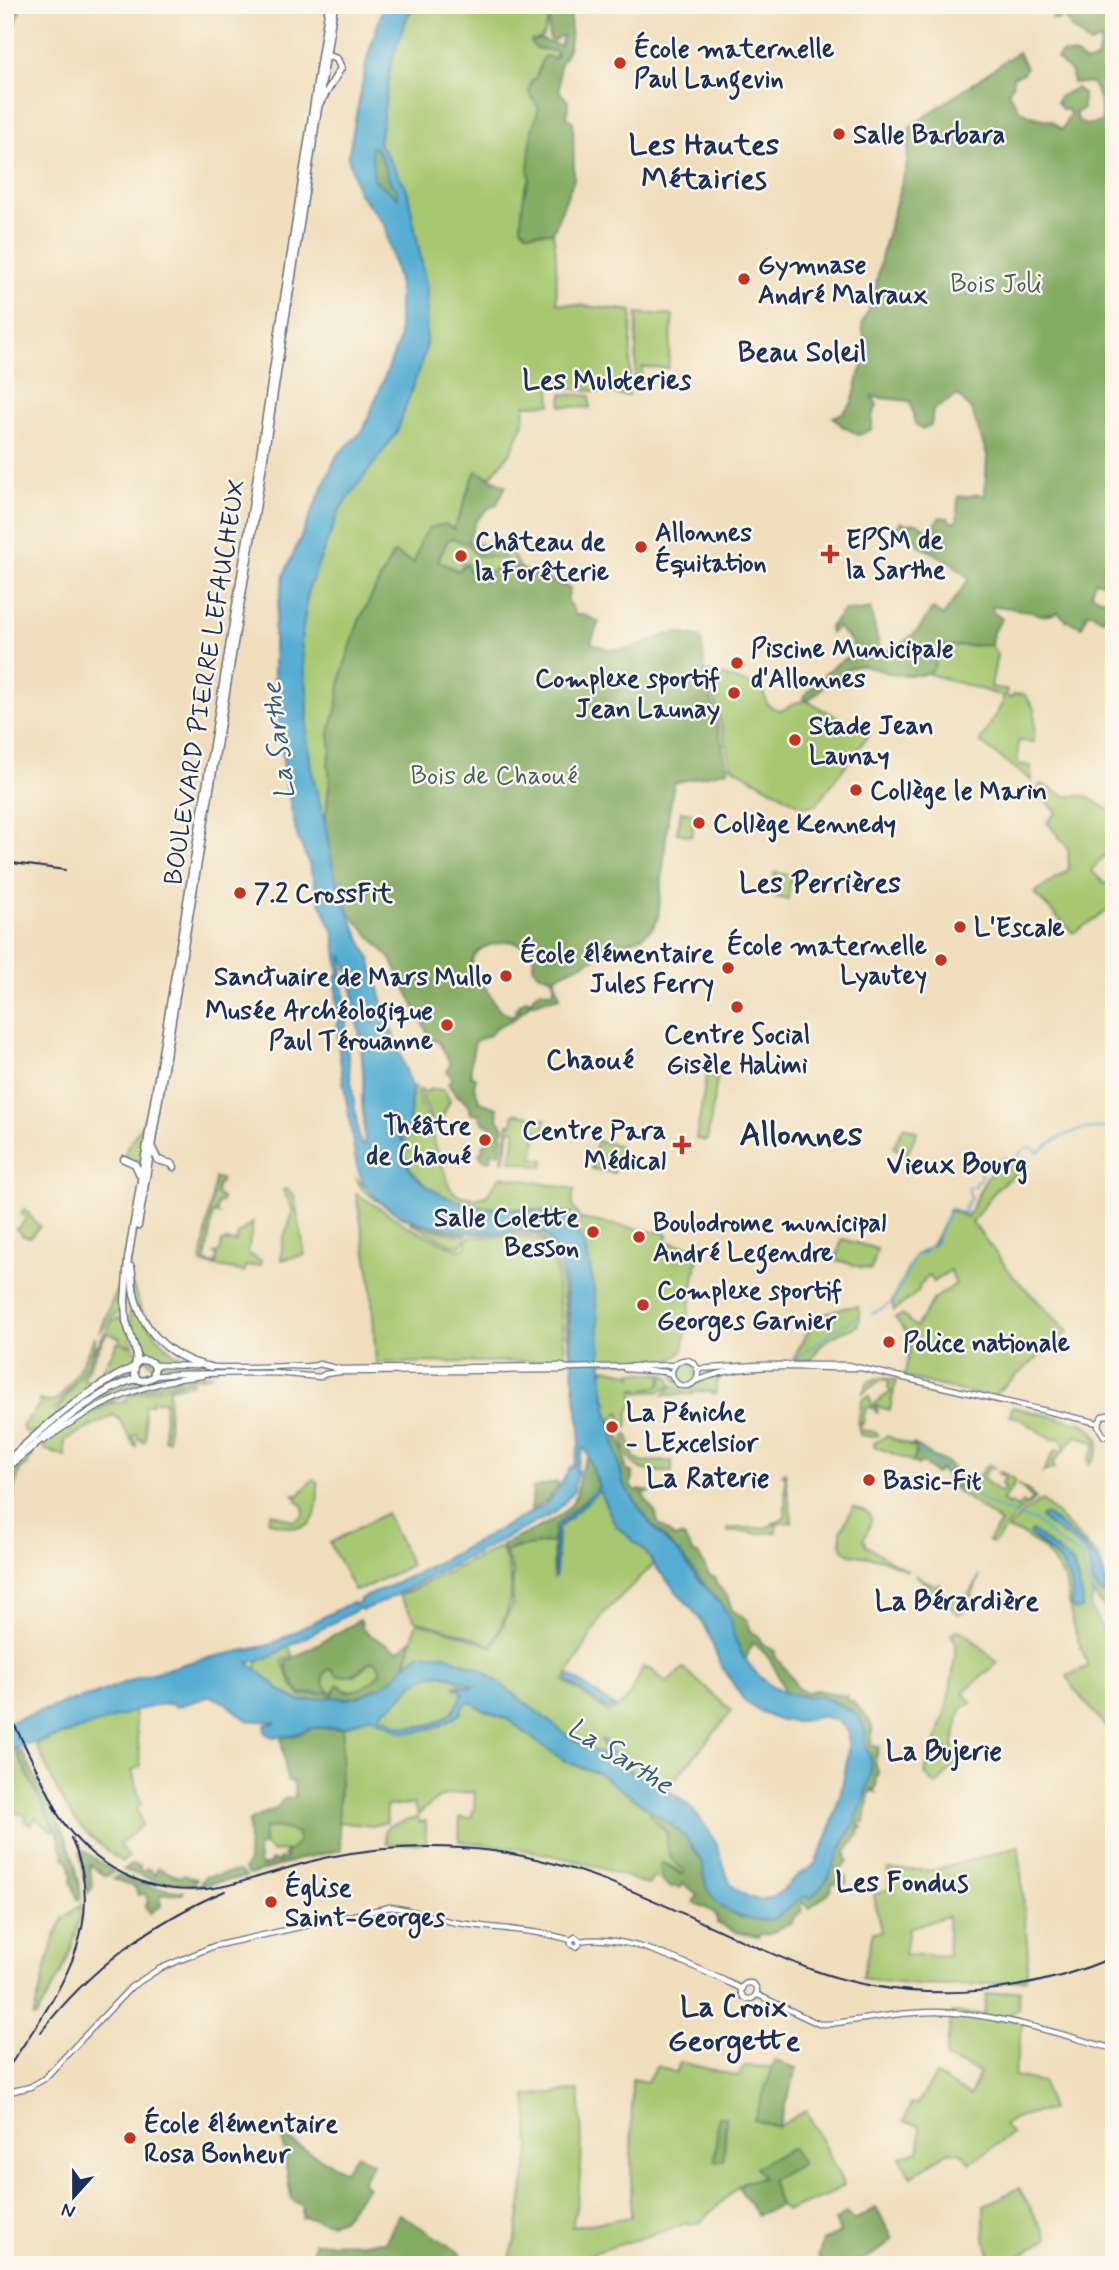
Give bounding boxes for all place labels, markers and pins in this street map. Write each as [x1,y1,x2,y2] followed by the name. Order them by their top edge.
[634,31,834,100] place label: École maternelle Paul Langevin
[612,55,628,71] marker: École maternelle Paul Langevin
[853,119,1005,153] place label: Salle Barbara
[831,126,847,142] marker: Salle Barbara
[758,249,929,313] place label: Gymnase André Malraux
[736,271,752,287] marker: Gymnase André Malraux
[655,517,767,581] place label: Allonnes Équitation
[846,524,946,588] place label: EPSM de la Sarthe
[475,526,609,590] place label: Château de la Forêterie
[633,539,649,555] marker: Allonnes Équitation
[820,544,840,564] marker: EPSM de la Sarthe
[453,548,469,564] marker: Château de la Forêterie
[751,633,954,697] place label: Piscine Municipale d'Allonnes
[729,655,745,671] marker: Piscine Municipale d'Allonnes
[535,663,720,727] place label: Complexe sportif Jean Launay
[726,685,742,701] marker: Complexe sportif Jean Launay
[809,710,934,774] place label: Stade Jean Launay
[787,732,803,748] marker: Stade Jean Launay
[870,775,1047,810] place label: Collège le Marin
[848,782,864,798] marker: Collège le Marin
[713,808,896,843] place label: Collège Kennedy
[691,815,707,831] marker: Collège Kennedy
[254,878,393,912] place label: 7.2 CrossFit
[232,885,248,901] marker: 7.2 CrossFit
[974,912,1064,946] place label: L'Escale
[952,919,968,935] marker: L'Escale
[727,928,927,994] place label: École maternelle Lyautey
[520,936,714,1002] place label: École élémentaire Jules Ferry
[933,952,949,968] marker: École maternelle Lyautey
[720,960,736,976] marker: École élémentaire Jules Ferry
[214,961,492,995] place label: Sanctuaire de Mars Mullo
[498,968,514,984] marker: Sanctuaire de Mars Mullo
[205,995,433,1059] place label: Musée Archéologique Paul Térouanne
[729,999,745,1015] marker: Centre Social Gisèle Halimi
[439,1017,455,1033] marker: Musée Archéologique Paul Térouanne
[664,1019,810,1083] place label: Centre Social Gisèle Halimi
[366,1110,471,1174] place label: Théâtre de Chaoué
[522,1115,666,1179] place label: Centre Para Médical
[477,1132,493,1148] marker: Théâtre de Chaoué
[672,1135,692,1155] marker: Centre Para Médical
[434,1202,579,1266] place label: Salle Colette Besson
[653,1207,886,1274] place label: Boulodrome municipal André Legendre
[585,1224,601,1240] marker: Salle Colette Besson
[631,1229,647,1245] marker: Boulodrome municipal André Legendre
[657,1275,842,1342] place label: Complexe sportif Georges Garnier
[635,1297,651,1313] marker: Complexe sportif Georges Garnier
[903,1327,1070,1361] place label: Police nationale
[881,1334,897,1350] marker: Police nationale
[626,1397,759,1461] place label: La Péniche - LExcelsior
[604,1419,620,1435] marker: La Péniche - LExcelsior
[883,1465,982,1499] place label: Basic-Fit
[861,1472,877,1488] marker: Basic-Fit
[285,1870,446,1939] place label: Église Saint-Georges
[263,1894,279,1910] marker: Église Saint-Georges
[144,2106,338,2172] place label: École élémentaire Rosa Bonheur
[122,2130,138,2146] marker: École élémentaire Rosa Bonheur

